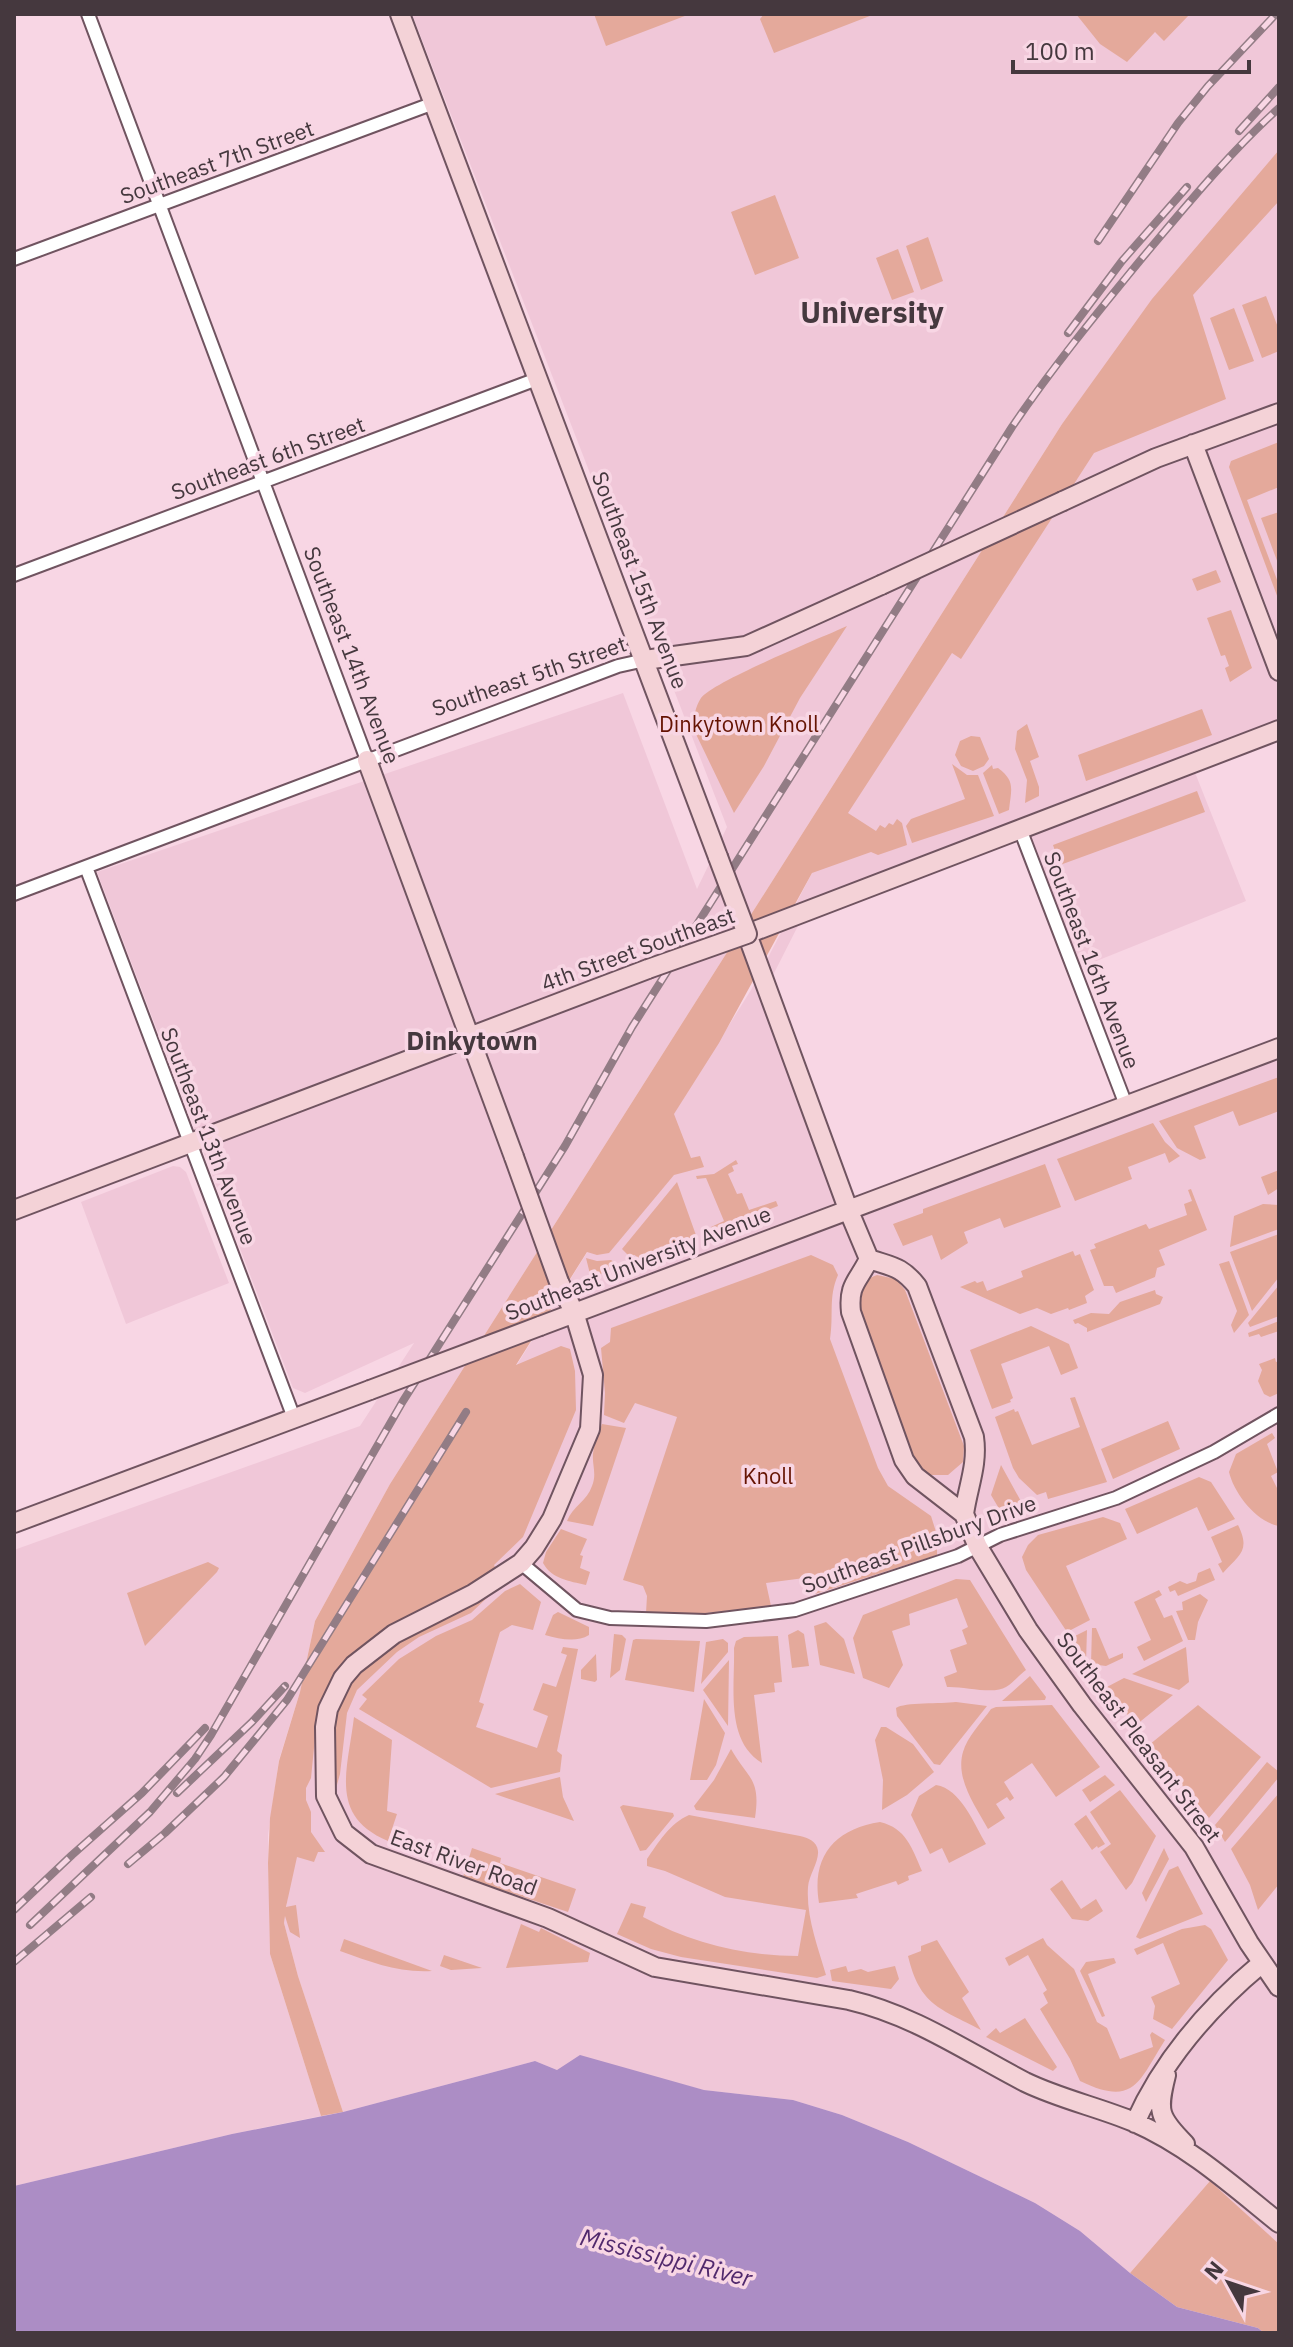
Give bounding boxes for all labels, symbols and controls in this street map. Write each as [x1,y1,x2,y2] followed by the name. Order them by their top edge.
[1013,24,1249,74] scale bar
[1025,35,1095,67] text: 100 m
[116,113,318,210] street label: Southeast 7th Street
[800,292,944,331] district label: University
[167,409,369,506] street label: Southeast 6th Street
[586,467,695,693] street label: Southeast 15th Avenue
[298,542,407,768] street label: Southeast 14th Avenue
[428,629,630,722] street label: Southeast 5th Street
[659,709,819,738] park label: Dinkytown Knoll
[1038,847,1147,1073] street label: Southeast 16th Avenue
[537,900,739,997] street label: 4th Street Southeast
[155,1023,264,1249] street label: Southeast 13th Avenue
[406,1023,538,1057] district label: Dinkytown
[501,1198,775,1327] street label: Southeast University Avenue
[743,1461,793,1490] park label: Knoll
[798,1488,1040,1599] street label: Southeast Pillsbury Drive
[1051,1626,1228,1848] street label: Southeast Pleasant Street
[387,1822,542,1902] street label: East River Road
[577,2220,757,2294] water label: Mississippi River
[1189,2243,1269,2323] north arrow
[1197,2254,1230,2285] text: N

